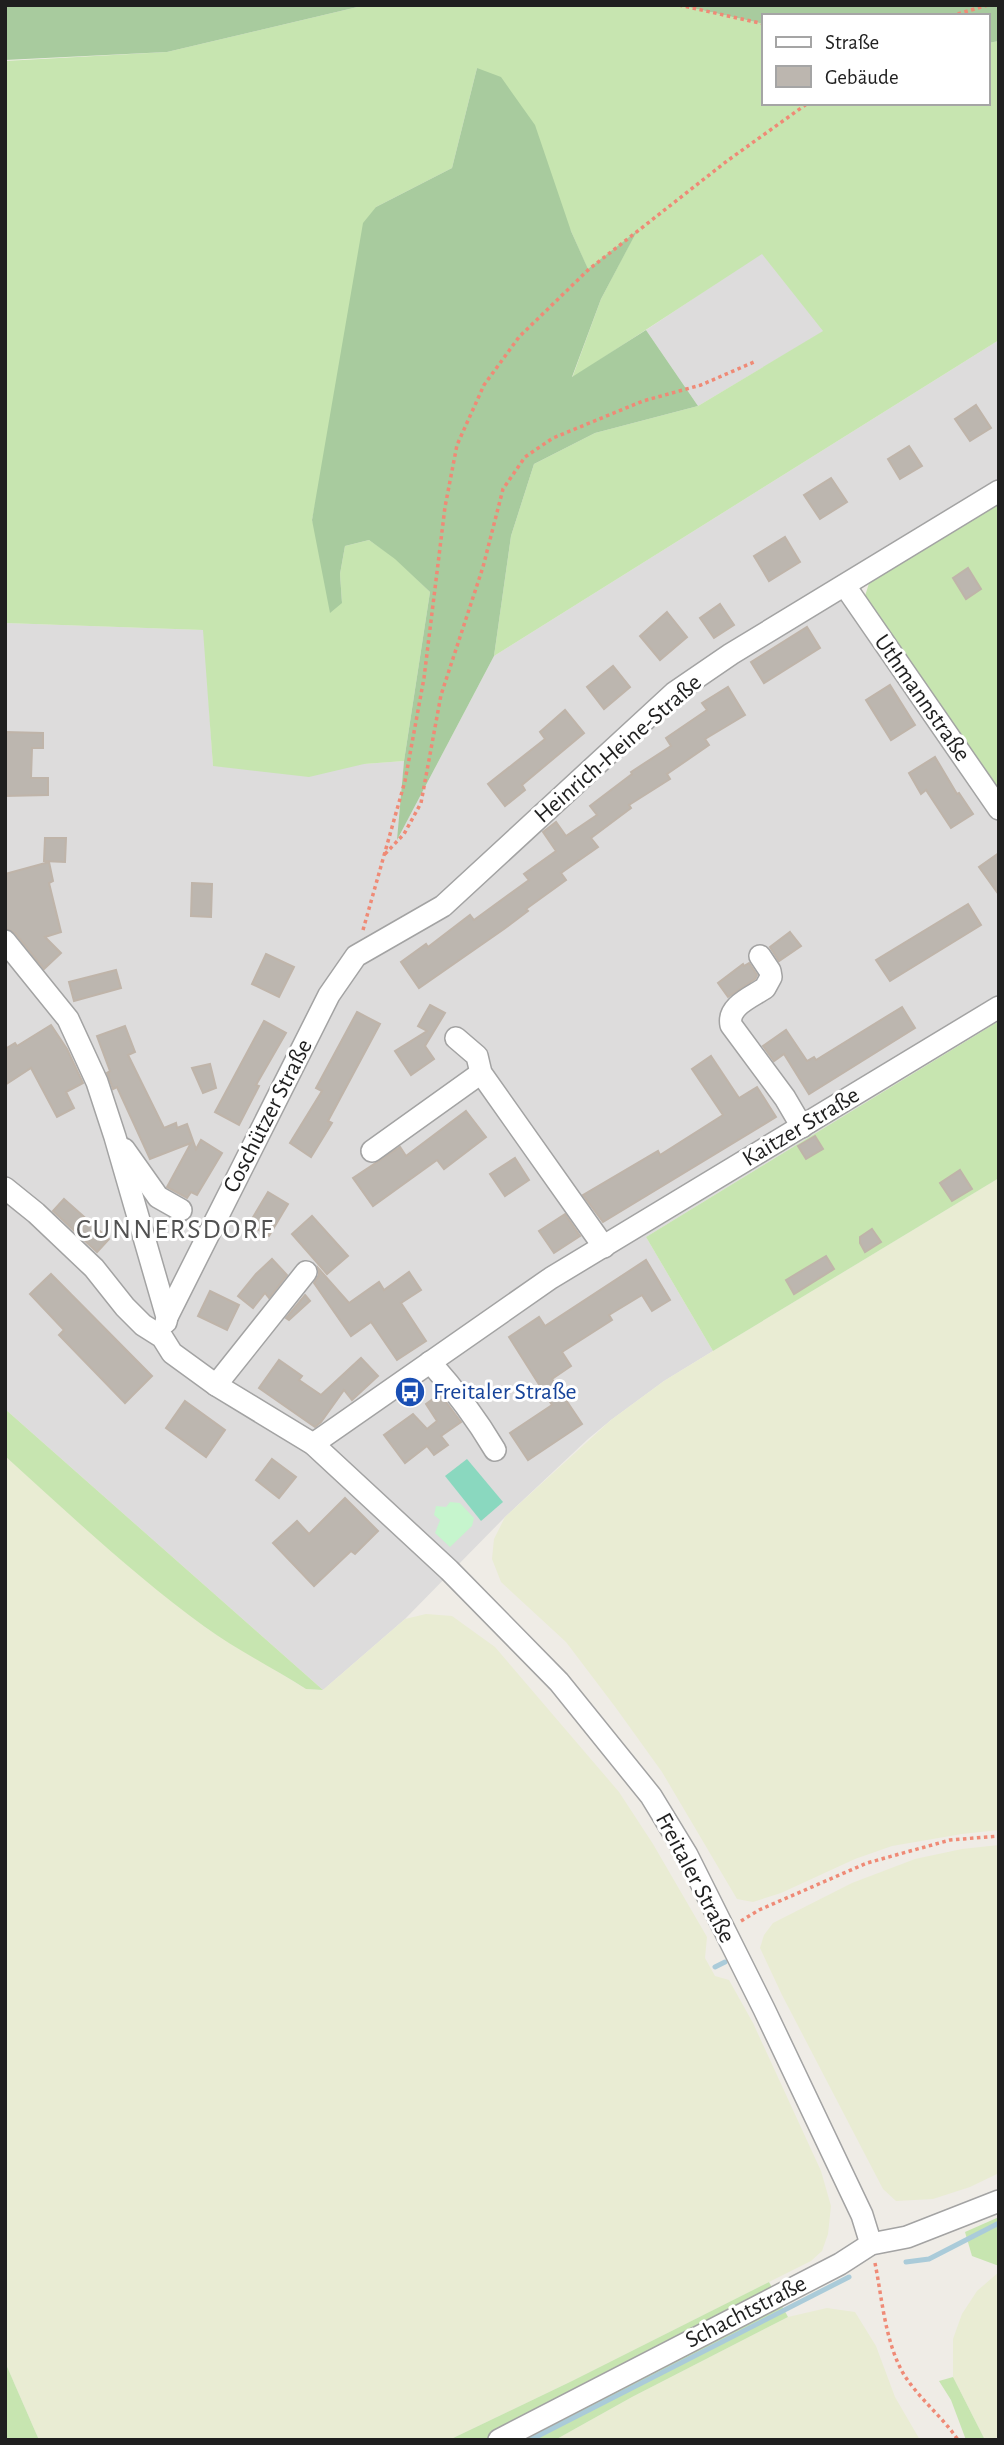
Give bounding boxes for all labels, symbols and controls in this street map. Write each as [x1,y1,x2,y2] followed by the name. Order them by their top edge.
[762,14,990,105] legend
[825,32,879,53] text: Straße
[825,67,899,88] text: Gebäude
[869,630,975,766] street label: Uthmannstraße
[530,670,706,828] street label: Heinrich-Heine-Straße
[219,1035,317,1197] street label: Coschützer Straße
[738,1083,864,1171] street label: Kaitzer Straße
[76,1216,274,1244] district label: CUNNERSDORF
[393,1375,427,1409] bus stop icon: Freitaler Straße
[433,1380,577,1404] place label: Freitaler Straße
[651,1809,739,1947] street label: Freitaler Straße
[682,2271,810,2353] street label: Schachtstraße

